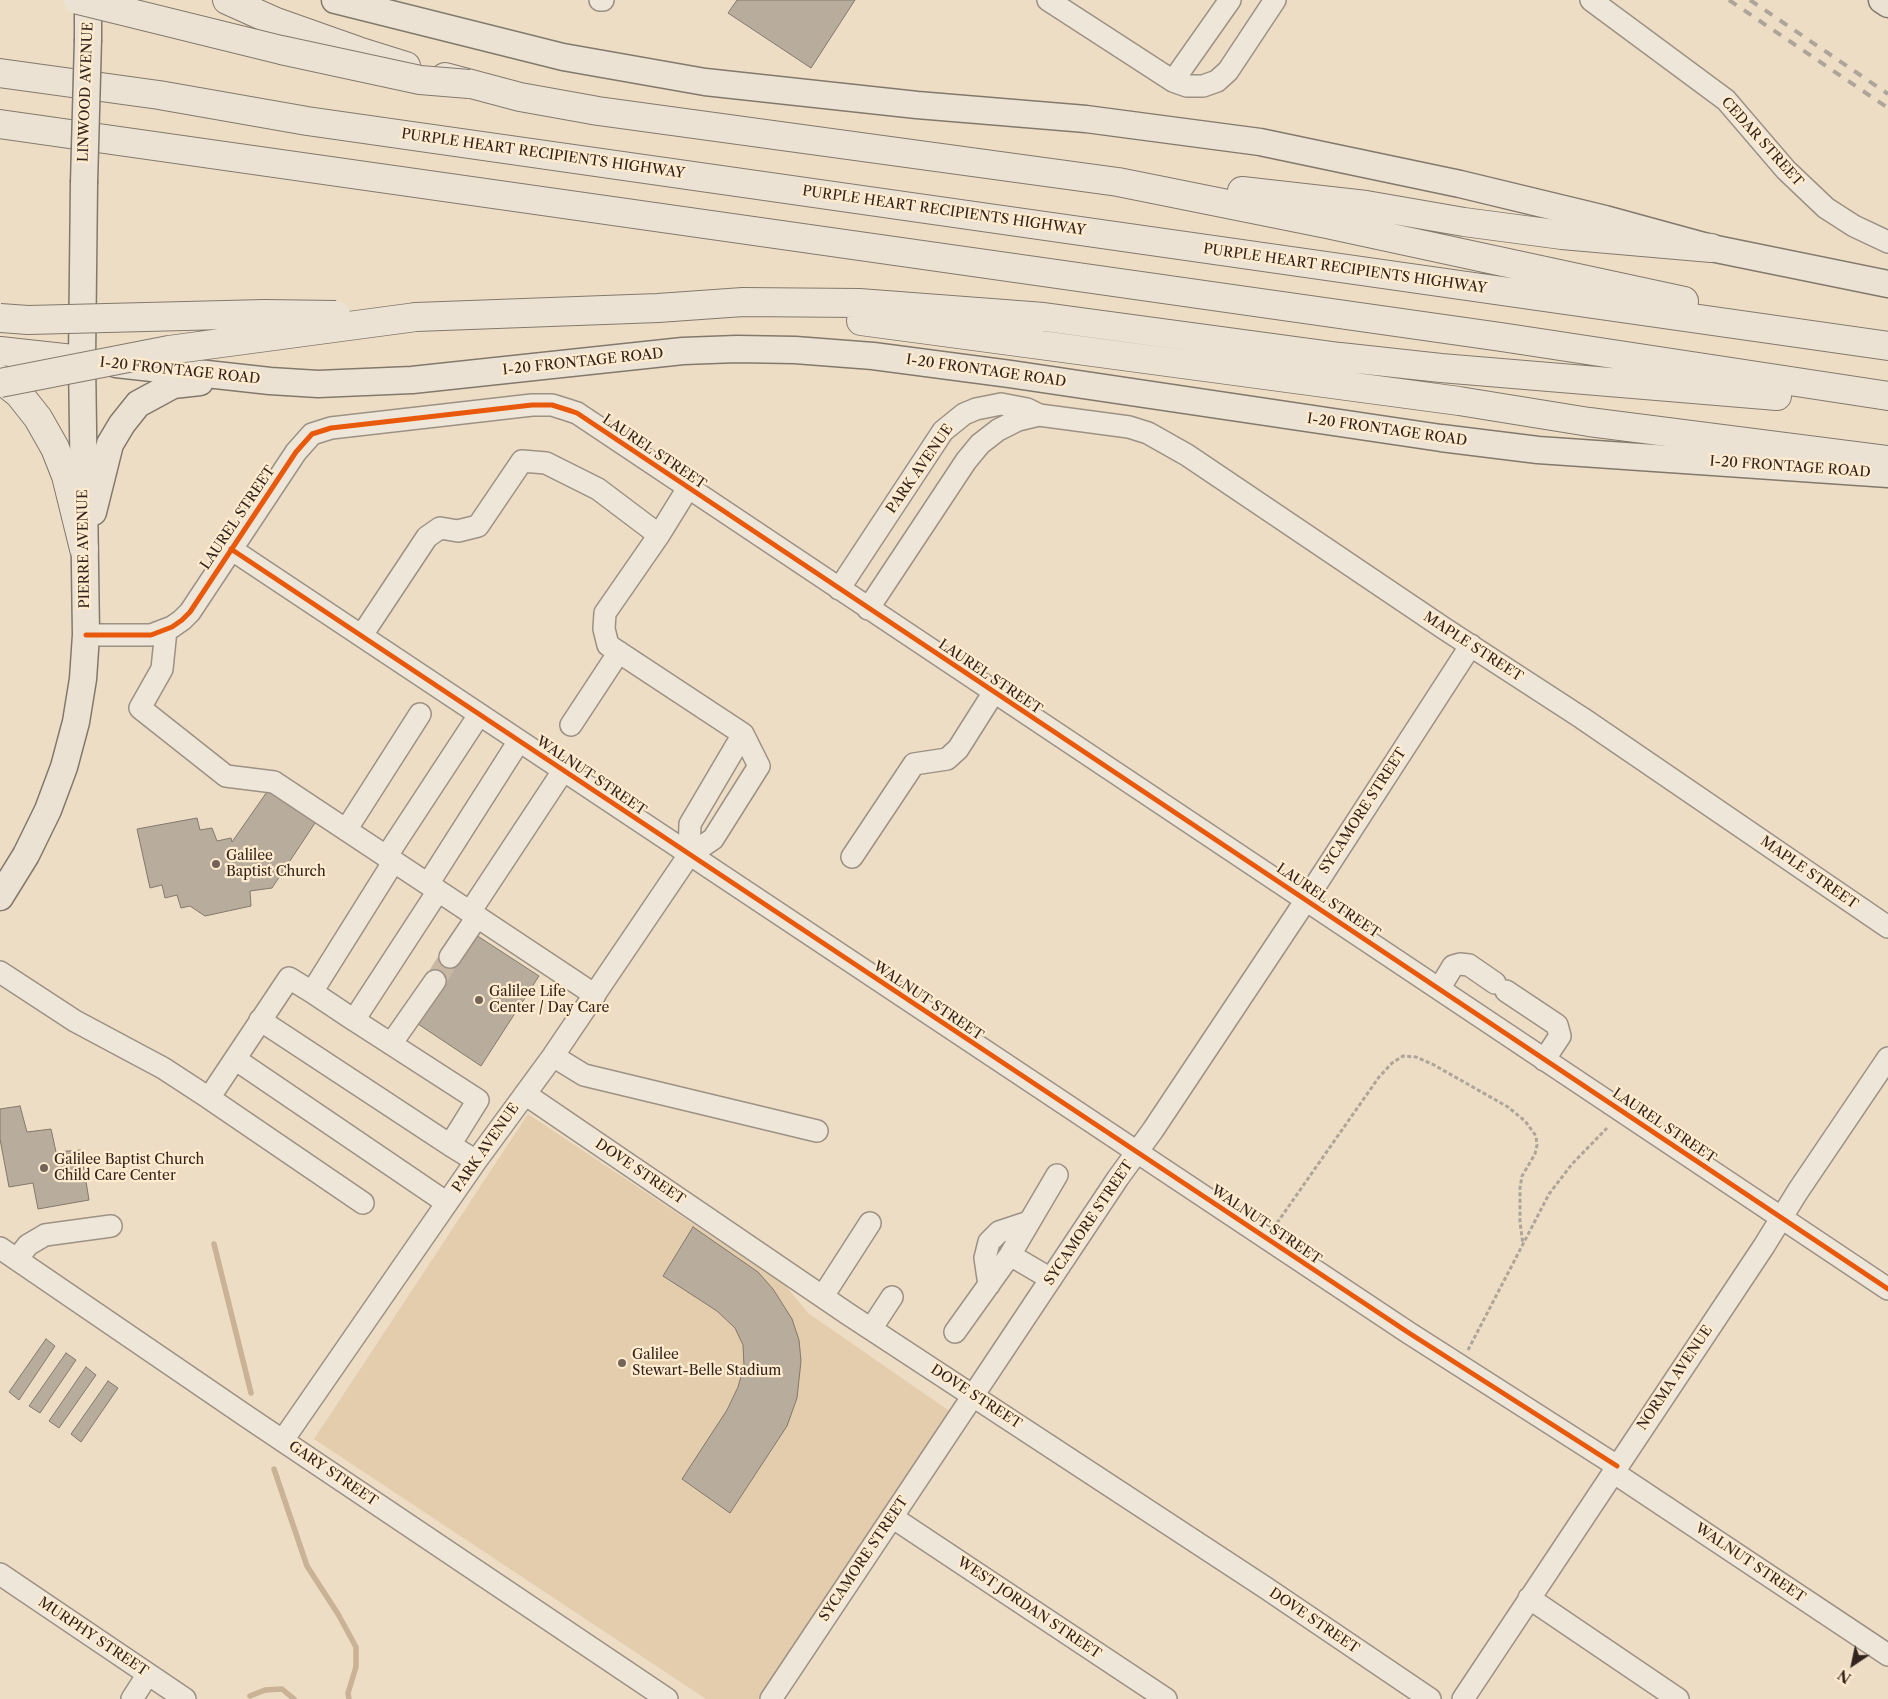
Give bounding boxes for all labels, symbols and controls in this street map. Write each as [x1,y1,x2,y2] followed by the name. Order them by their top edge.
[75,22,97,162] street label: LINWOOD AVENUE
[1717,94,1807,190] street label: CEDAR STREET
[400,126,686,182] street label: PURPLE HEART RECIPIENTS HIGHWAY
[801,183,1087,239] street label: PURPLE HEART RECIPIENTS HIGHWAY
[1202,241,1488,297] street label: PURPLE HEART RECIPIENTS HIGHWAY
[502,345,664,379] street label: I-20 FRONTAGE ROAD
[905,351,1067,391] street label: I-20 FRONTAGE ROAD
[99,354,261,388] street label: I-20 FRONTAGE ROAD
[1306,410,1468,450] street label: I-20 FRONTAGE ROAD
[599,411,709,493] street label: LAUREL STREET
[883,421,957,517] street label: PARK AVENUE
[1709,453,1871,481] street label: I-20 FRONTAGE ROAD
[197,463,279,573] street label: LAUREL STREET
[75,489,93,609] street label: PIERRE AVENUE
[1420,609,1526,685] street label: MAPLE STREET
[935,636,1045,718] street label: LAUREL STREET
[533,733,649,819] street label: WALNUT STREET
[1316,745,1410,877] street label: SYCAMORE STREET
[1757,833,1861,913] street label: MAPLE STREET
[226,848,326,880] place label: Galilee Baptist Church
[210,858,222,870] marker: Galilee Baptist Church
[1273,860,1383,942] street label: LAUREL STREET
[870,958,986,1044] street label: WALNUT STREET
[489,984,609,1016] place label: Galilee Life Center / Day Care
[473,994,485,1006] marker: Galilee Life Center / Day Care
[1609,1085,1719,1167] street label: LAUREL STREET
[449,1100,523,1196] street label: PARK AVENUE
[592,1136,688,1208] street label: DOVE STREET
[54,1152,204,1184] place label: Galilee Baptist Church Child Care Center
[1041,1157,1137,1289] street label: SYCAMORE STREET
[38,1162,50,1174] marker: Galilee Baptist Church Child Care Center
[1208,1182,1324,1268] street label: WALNUT STREET
[1634,1323,1716,1433] street label: NORMA AVENUE
[632,1347,781,1380] place label: Galilee Stewart-Belle Stadium
[616,1357,628,1369] marker: Galilee Stewart-Belle Stadium
[927,1361,1025,1433] street label: DOVE STREET
[285,1438,381,1510] street label: GARY STREET
[816,1493,912,1625] street label: SYCAMORE STREET
[1692,1520,1808,1606] street label: WALNUT STREET
[954,1554,1104,1662] street label: WEST JORDAN STREET
[1266,1585,1362,1657] street label: DOVE STREET
[35,1594,151,1680] street label: MURPHY STREET
[1828,1639,1878,1689] north arrow
[1835,1666,1855,1687] text: N

